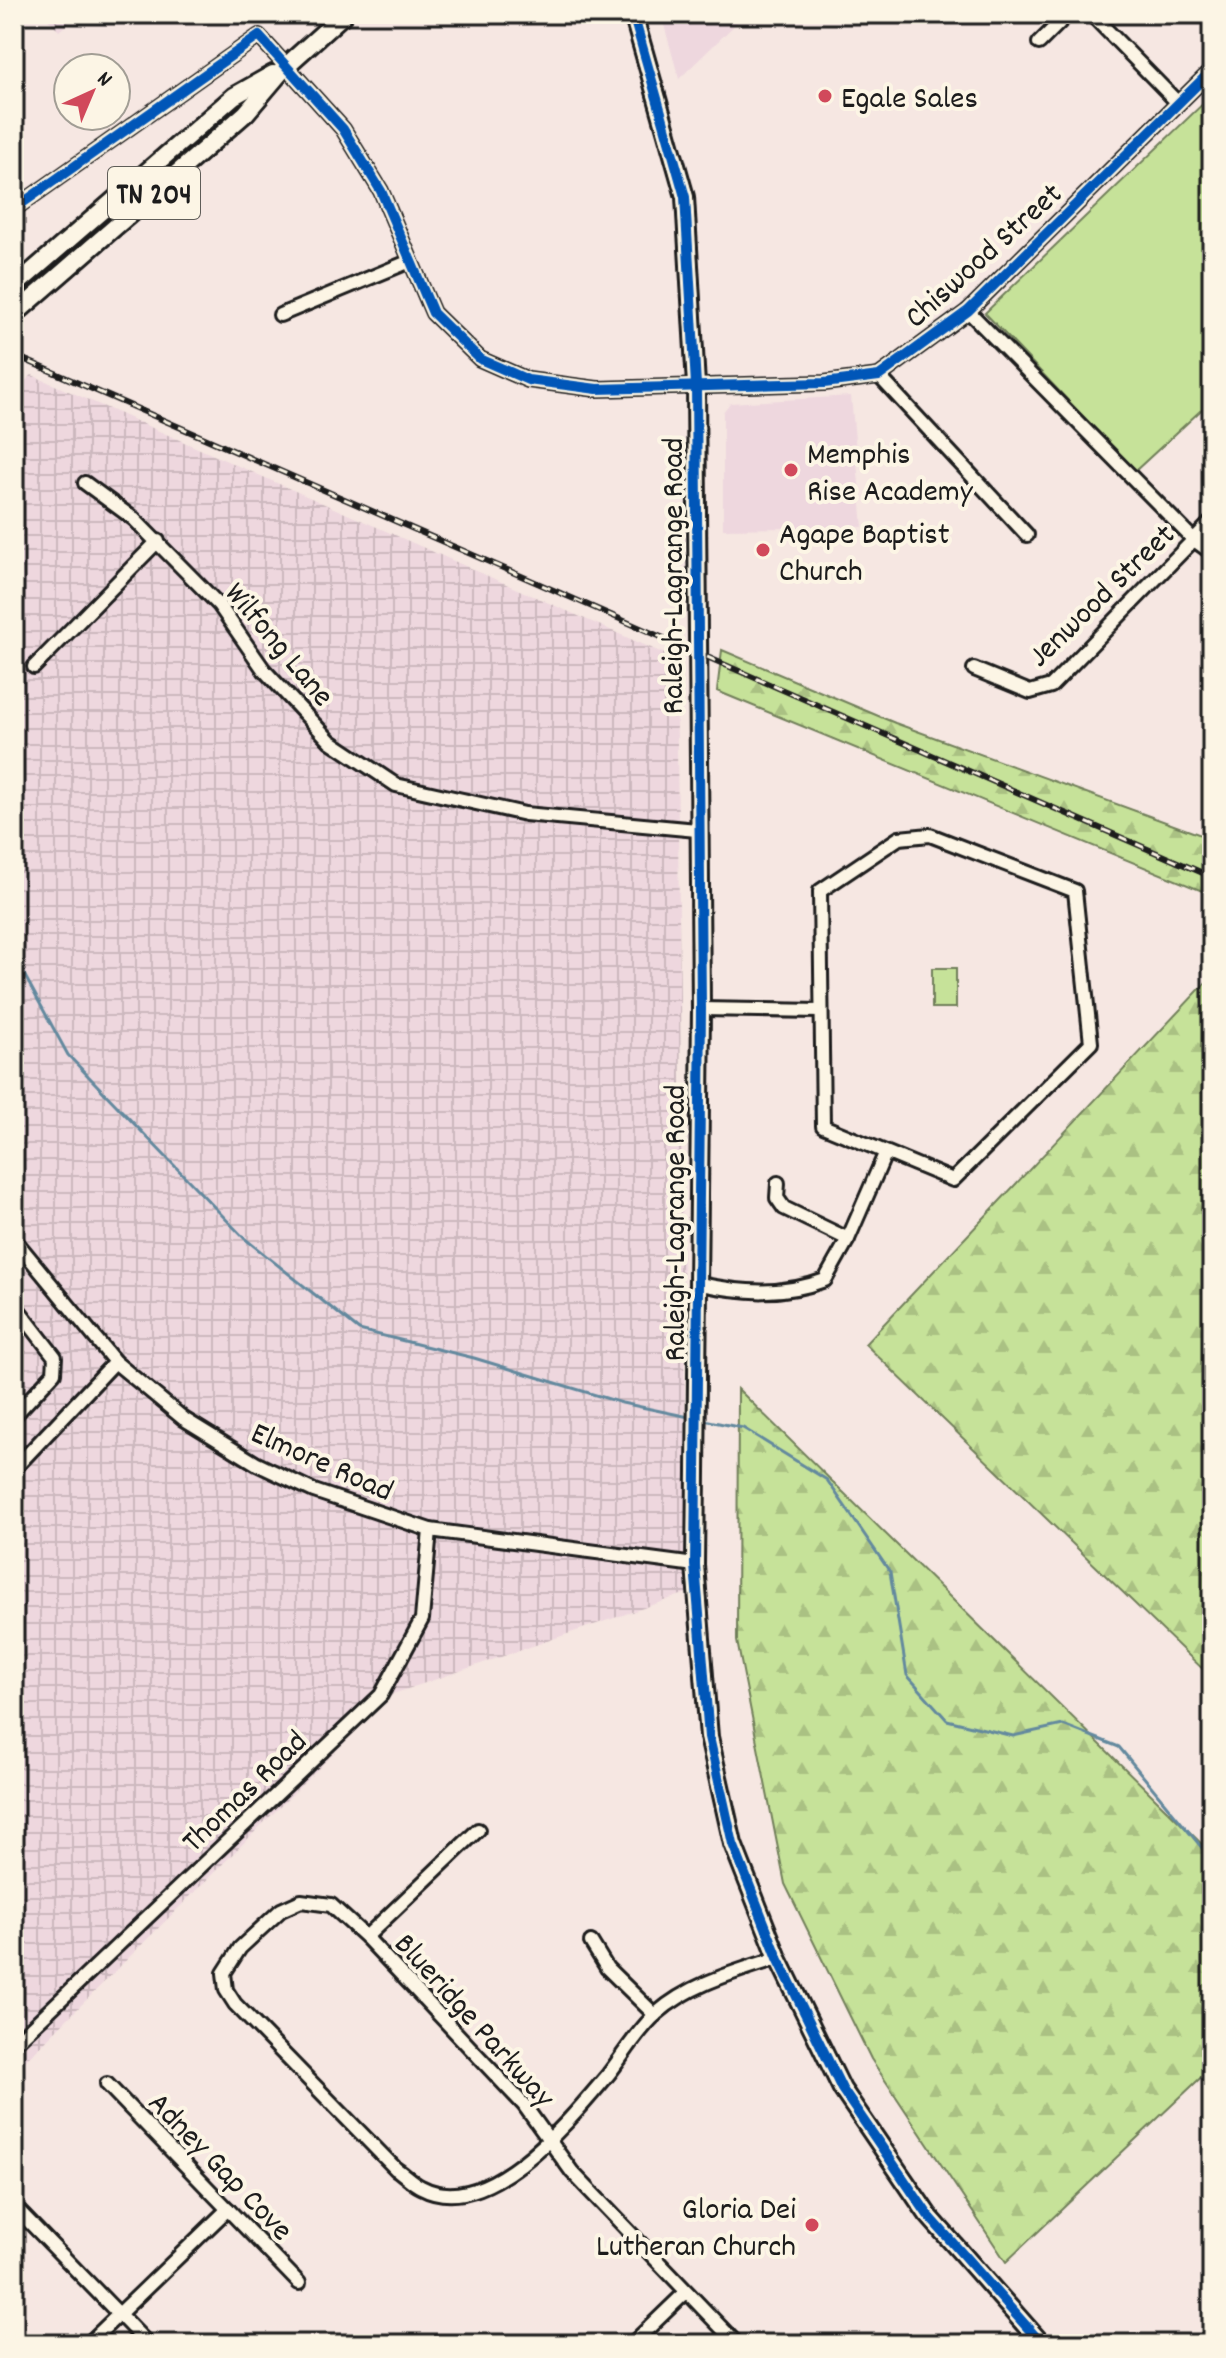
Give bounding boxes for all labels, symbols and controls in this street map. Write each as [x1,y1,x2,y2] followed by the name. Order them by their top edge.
[52,52,132,132] north arrow
[89,65,118,95] text: N
[841,78,978,124] place label: Egale Sales
[816,87,834,105] marker: Egale Sales
[108,167,200,219] road number: TN 204
[896,174,1075,341] street label: Chiswood Street
[807,434,974,517] place label: Memphis Rise Academy
[653,438,699,714] street label: Raleigh-Lagrange Road
[782,461,800,479] marker: Memphis Rise Academy
[779,514,950,597] place label: Agape Baptist Church
[1019,515,1188,680] street label: Jenwood Street
[754,541,772,559] marker: Agape Baptist Church
[211,574,343,719] street label: Wilfong Lane
[655,1085,701,1361] street label: Raleigh-Lagrange Road
[242,1413,400,1516] street label: Elmore Road
[173,1722,320,1865] street label: Thomas Road
[381,1924,564,2121] street label: Blueridge Parkway
[135,2083,302,2254] street label: Adney Gap Cove
[596,2189,796,2272] place label: Gloria Dei Lutheran Church
[803,2216,821,2234] marker: Gloria Dei Lutheran Church

